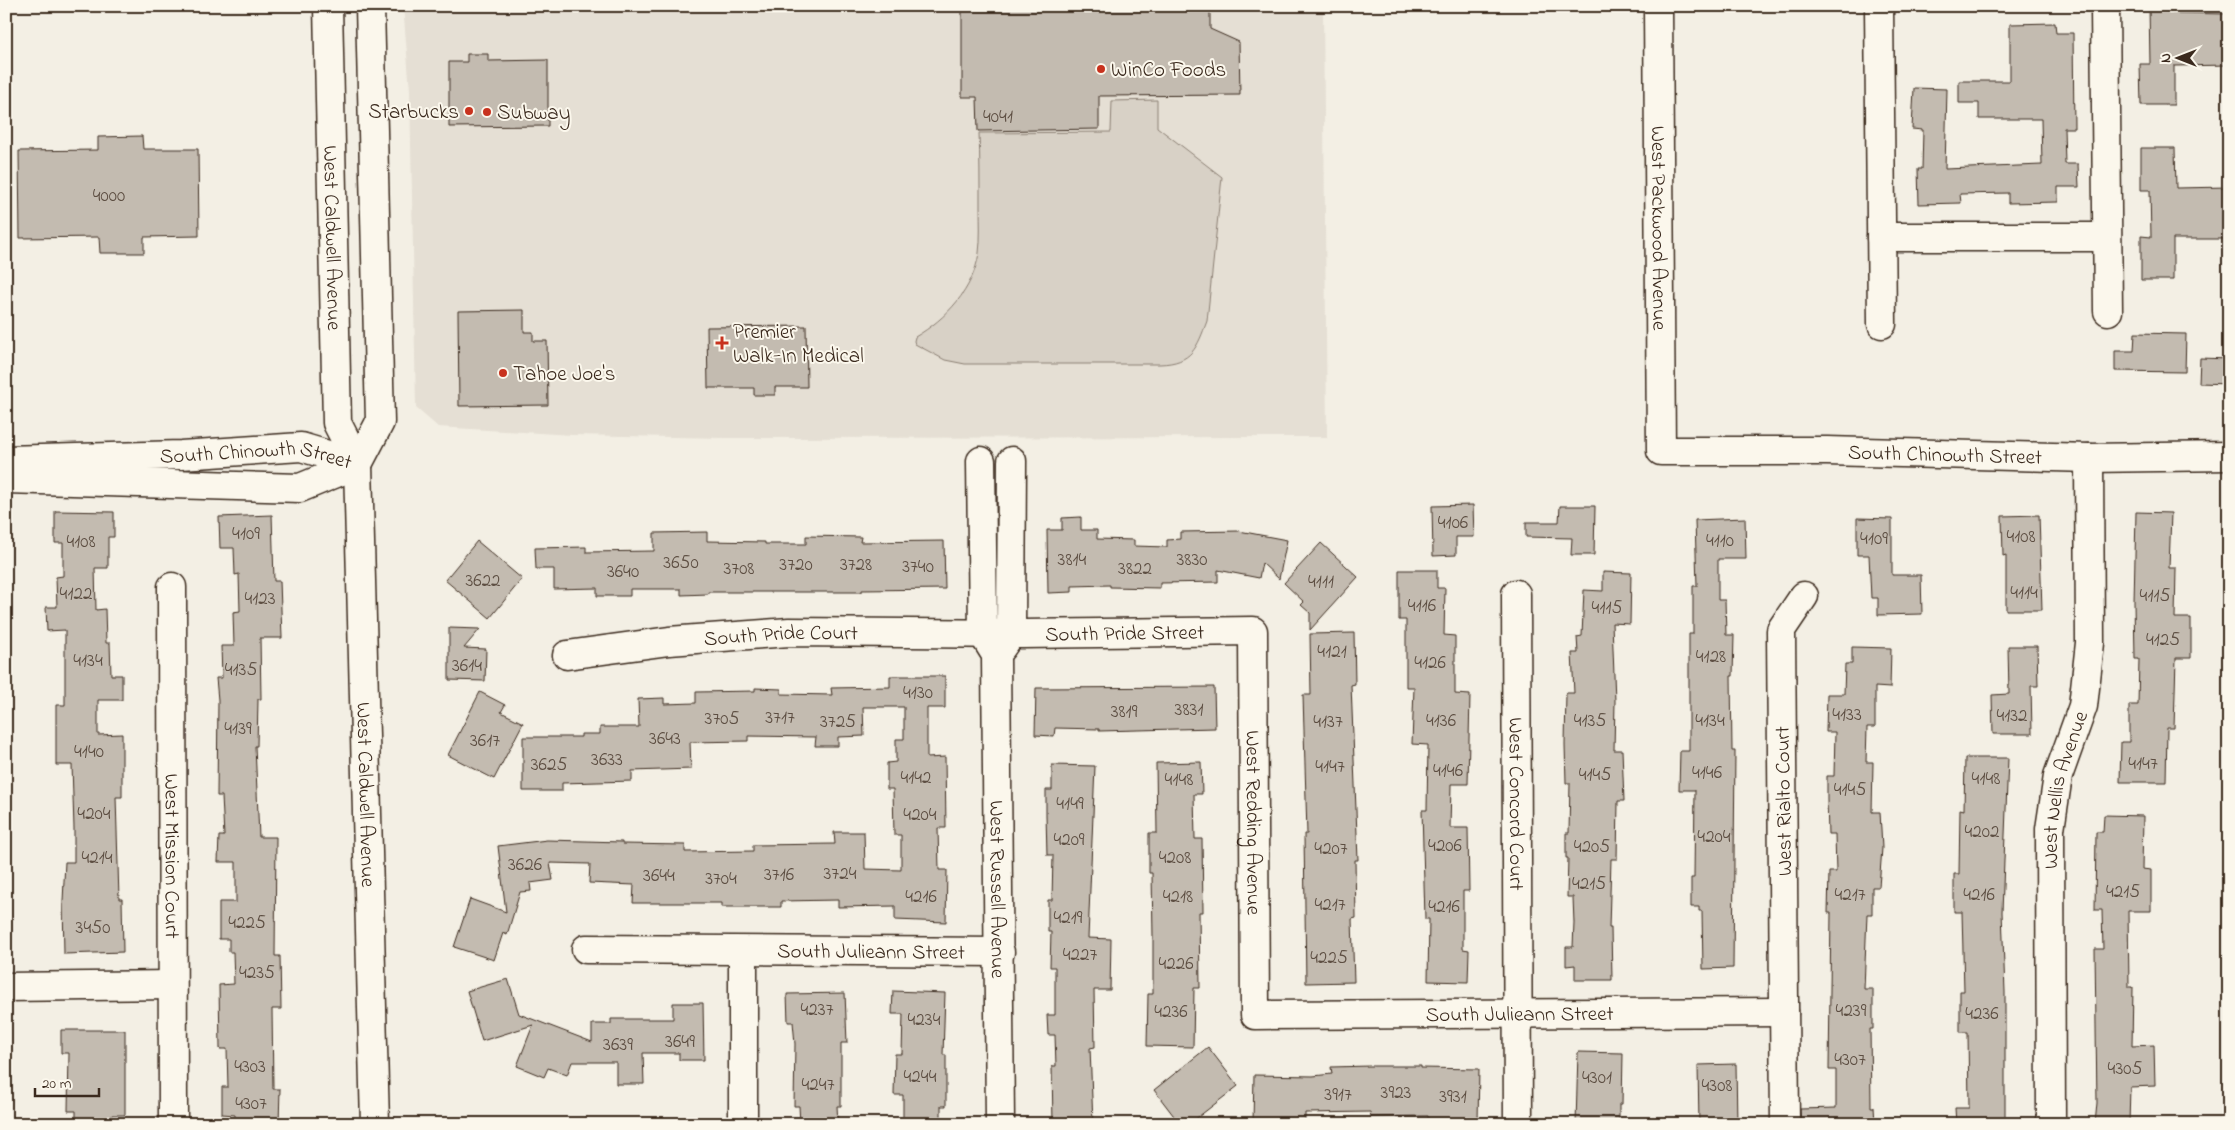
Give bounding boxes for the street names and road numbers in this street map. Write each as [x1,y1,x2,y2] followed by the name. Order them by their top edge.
[1642,125,1673,331] street label: West Packwood Avenue
[314,145,348,332] street label: West Caldwell Avenue
[159,434,355,478] street label: South Chinowth Street
[1847,439,2042,474] street label: South Chinowth Street
[703,619,858,655] street label: South Pride Court
[1045,619,1205,651] street label: South Pride Street
[347,702,382,888] street label: West Caldwell Avenue
[2037,707,2097,869] street label: West Nellis Avenue
[1499,717,1530,891] street label: West Concord Court
[1769,726,1801,876] street label: West Rialto Court
[1235,730,1267,916] street label: West Redding Avenue
[155,773,186,939] street label: West Mission Court
[980,800,1012,979] street label: West Russell Avenue
[777,937,965,969] street label: South Julieann Street
[1426,1000,1614,1031] street label: South Julieann Street

